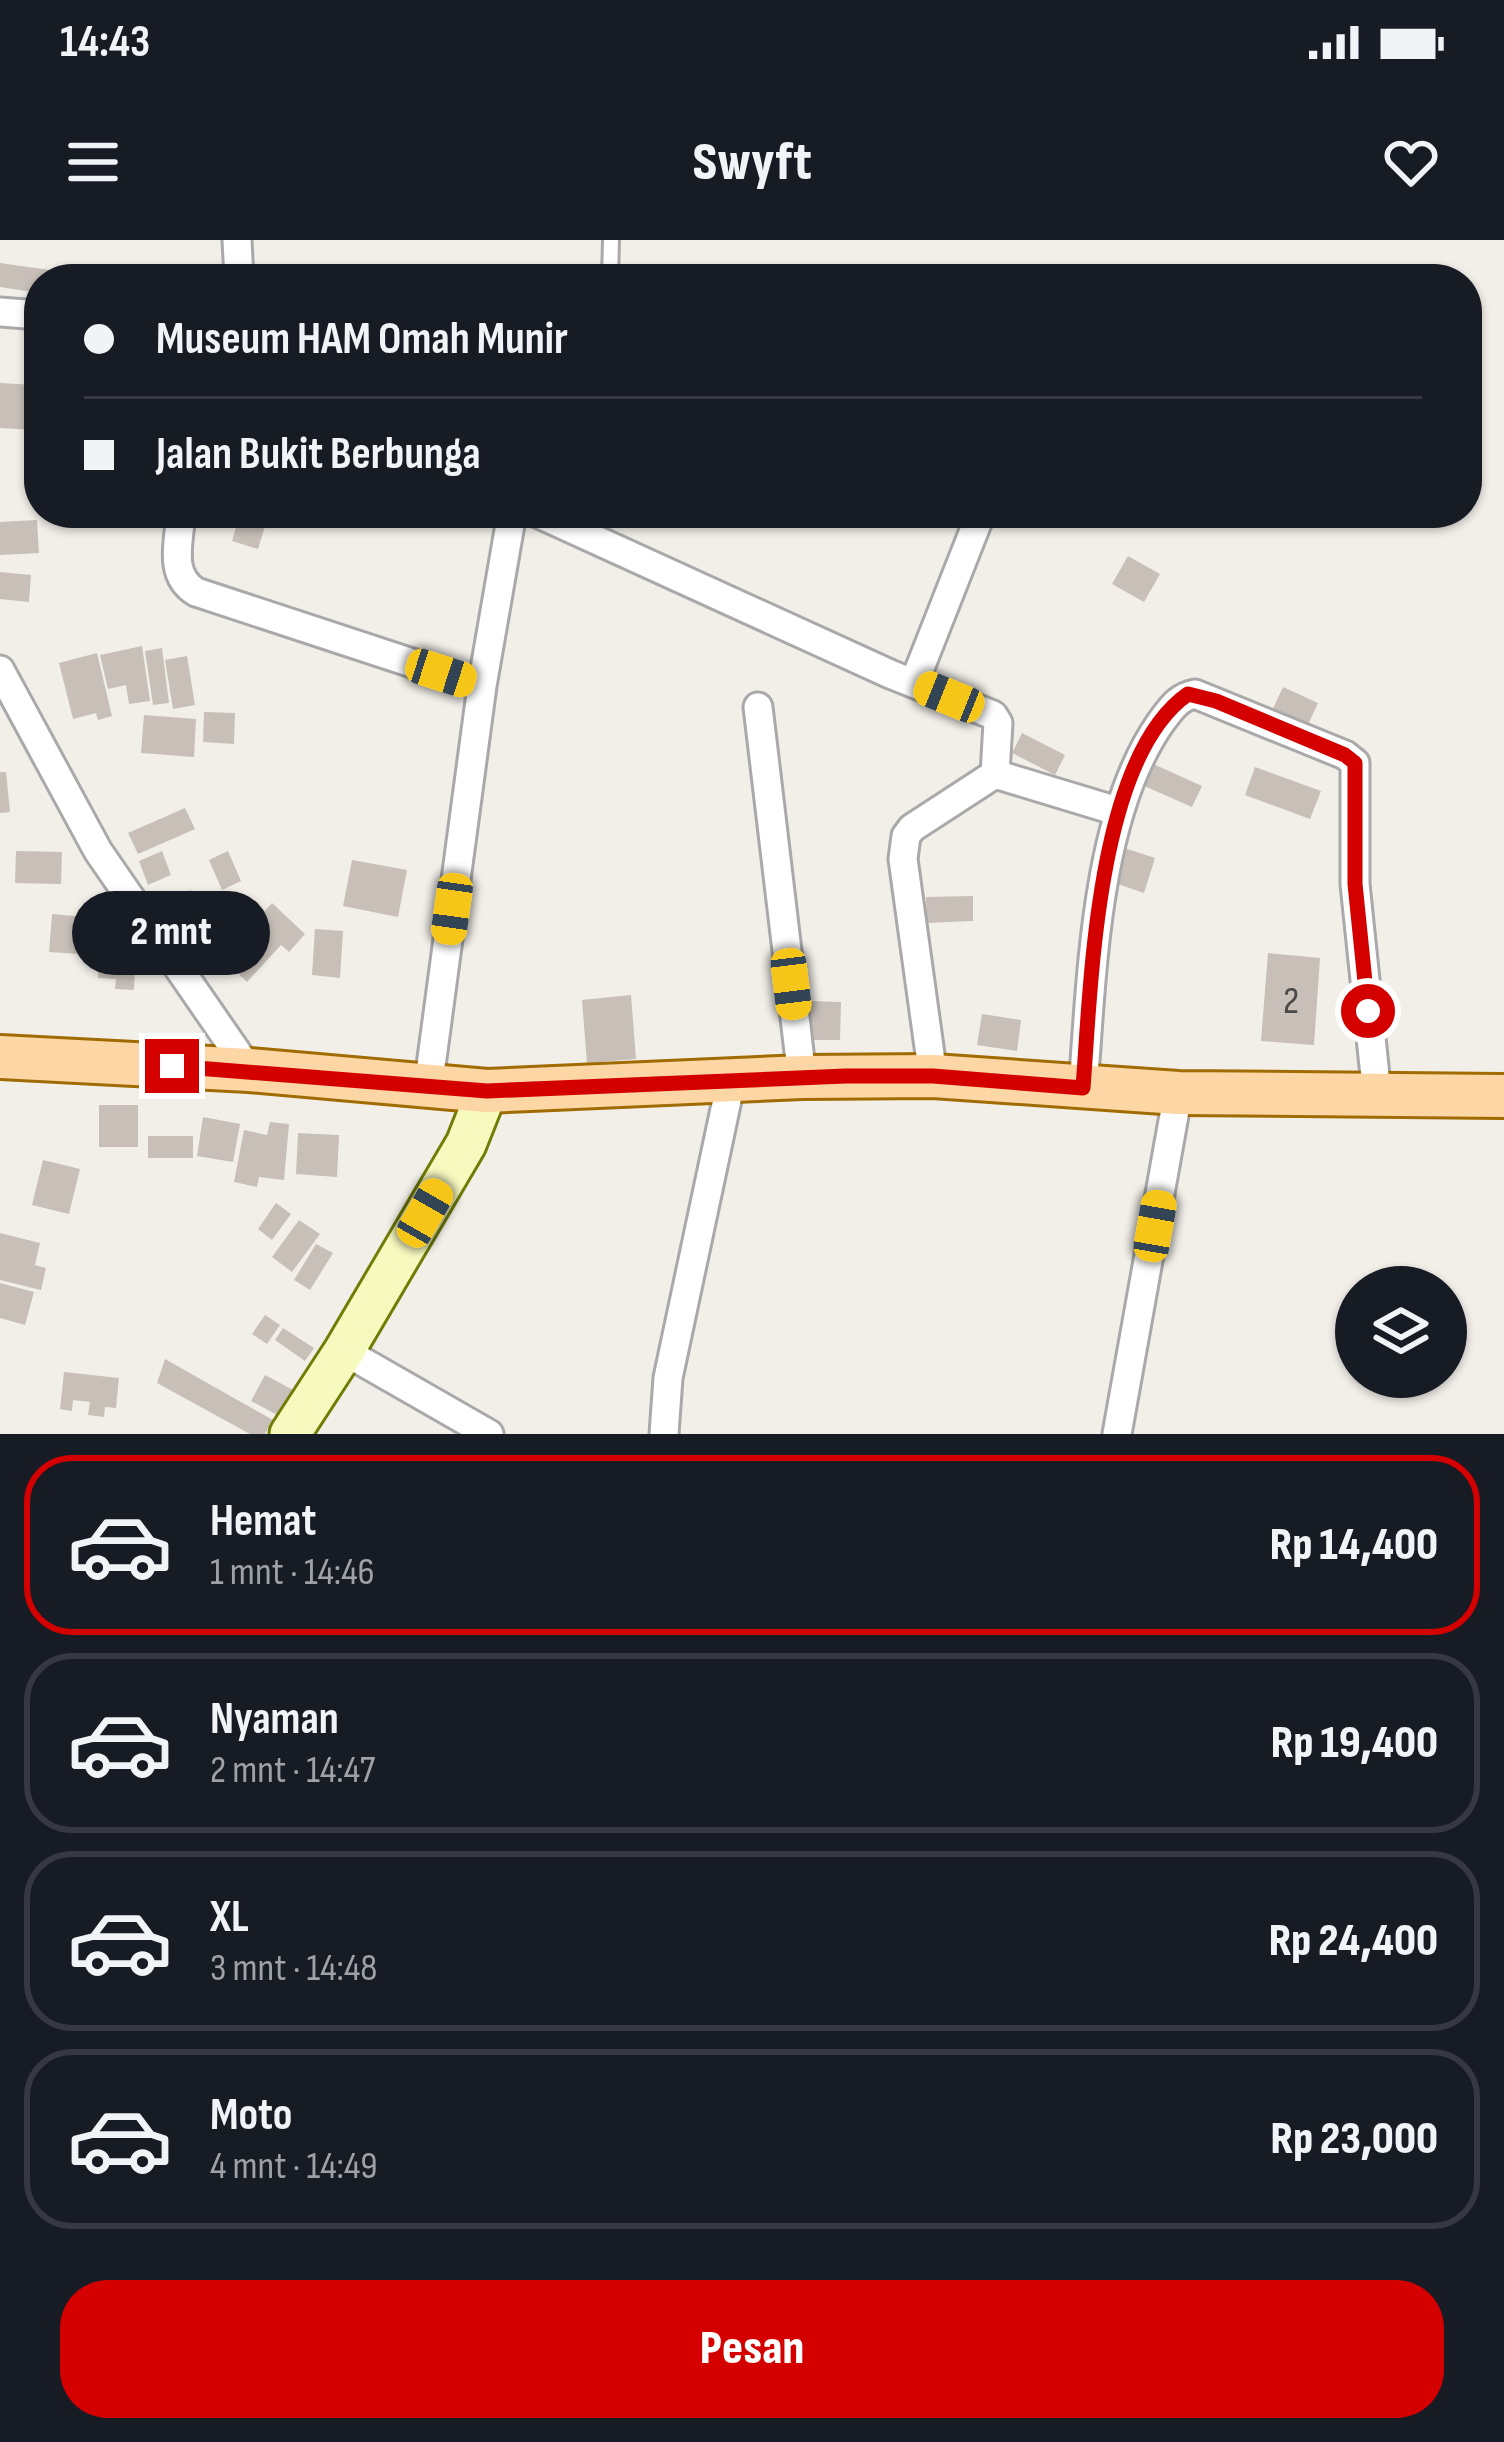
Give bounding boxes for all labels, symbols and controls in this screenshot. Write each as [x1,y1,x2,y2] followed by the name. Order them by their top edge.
[60,15,150,70] text: 14:43
[60,129,126,195] icon: menu
[1378,129,1444,195] icon: heart
[692,130,812,195] text: Swyft
[156,312,568,367] text: Museum HAM Omah Munir
[156,427,481,482] text: Jalan Bukit Berbunga
[401,645,481,701] car
[909,667,989,727] car
[429,871,475,947] car
[73,892,271,976] callout: 2 mnt
[131,909,211,956] text: 2 mnt
[769,946,813,1022] car
[1283,978,1299,1025] house number: 2
[1341,984,1395,1038] route start
[145,1039,199,1093] route end
[391,1173,459,1253] car
[1131,1187,1179,1265] car
[1335,1266,1467,1398] map controls
[1335,1266,1467,1398] button: layers
[66,1491,174,1599] icon: car
[210,1494,316,1549] text: Hemat
[1270,1518,1438,1573] text: Rp 14,400
[210,1549,375,1596] text: 1 mnt · 14:46
[66,1689,174,1797] icon: car
[210,1692,339,1747] text: Nyaman
[1271,1716,1438,1771] text: Rp 19,400
[210,1747,375,1794] text: 2 mnt · 14:47
[66,1887,174,1995] icon: car
[210,1890,249,1945] text: XL
[1269,1914,1438,1969] text: Rp 24,400
[210,1945,377,1992] text: 3 mnt · 14:48
[66,2085,174,2193] icon: car
[210,2088,292,2143] text: Moto
[1271,2112,1438,2167] text: Rp 23,000
[210,2143,378,2190] text: 4 mnt · 14:49
[60,2280,1444,2418] button: Pesan

